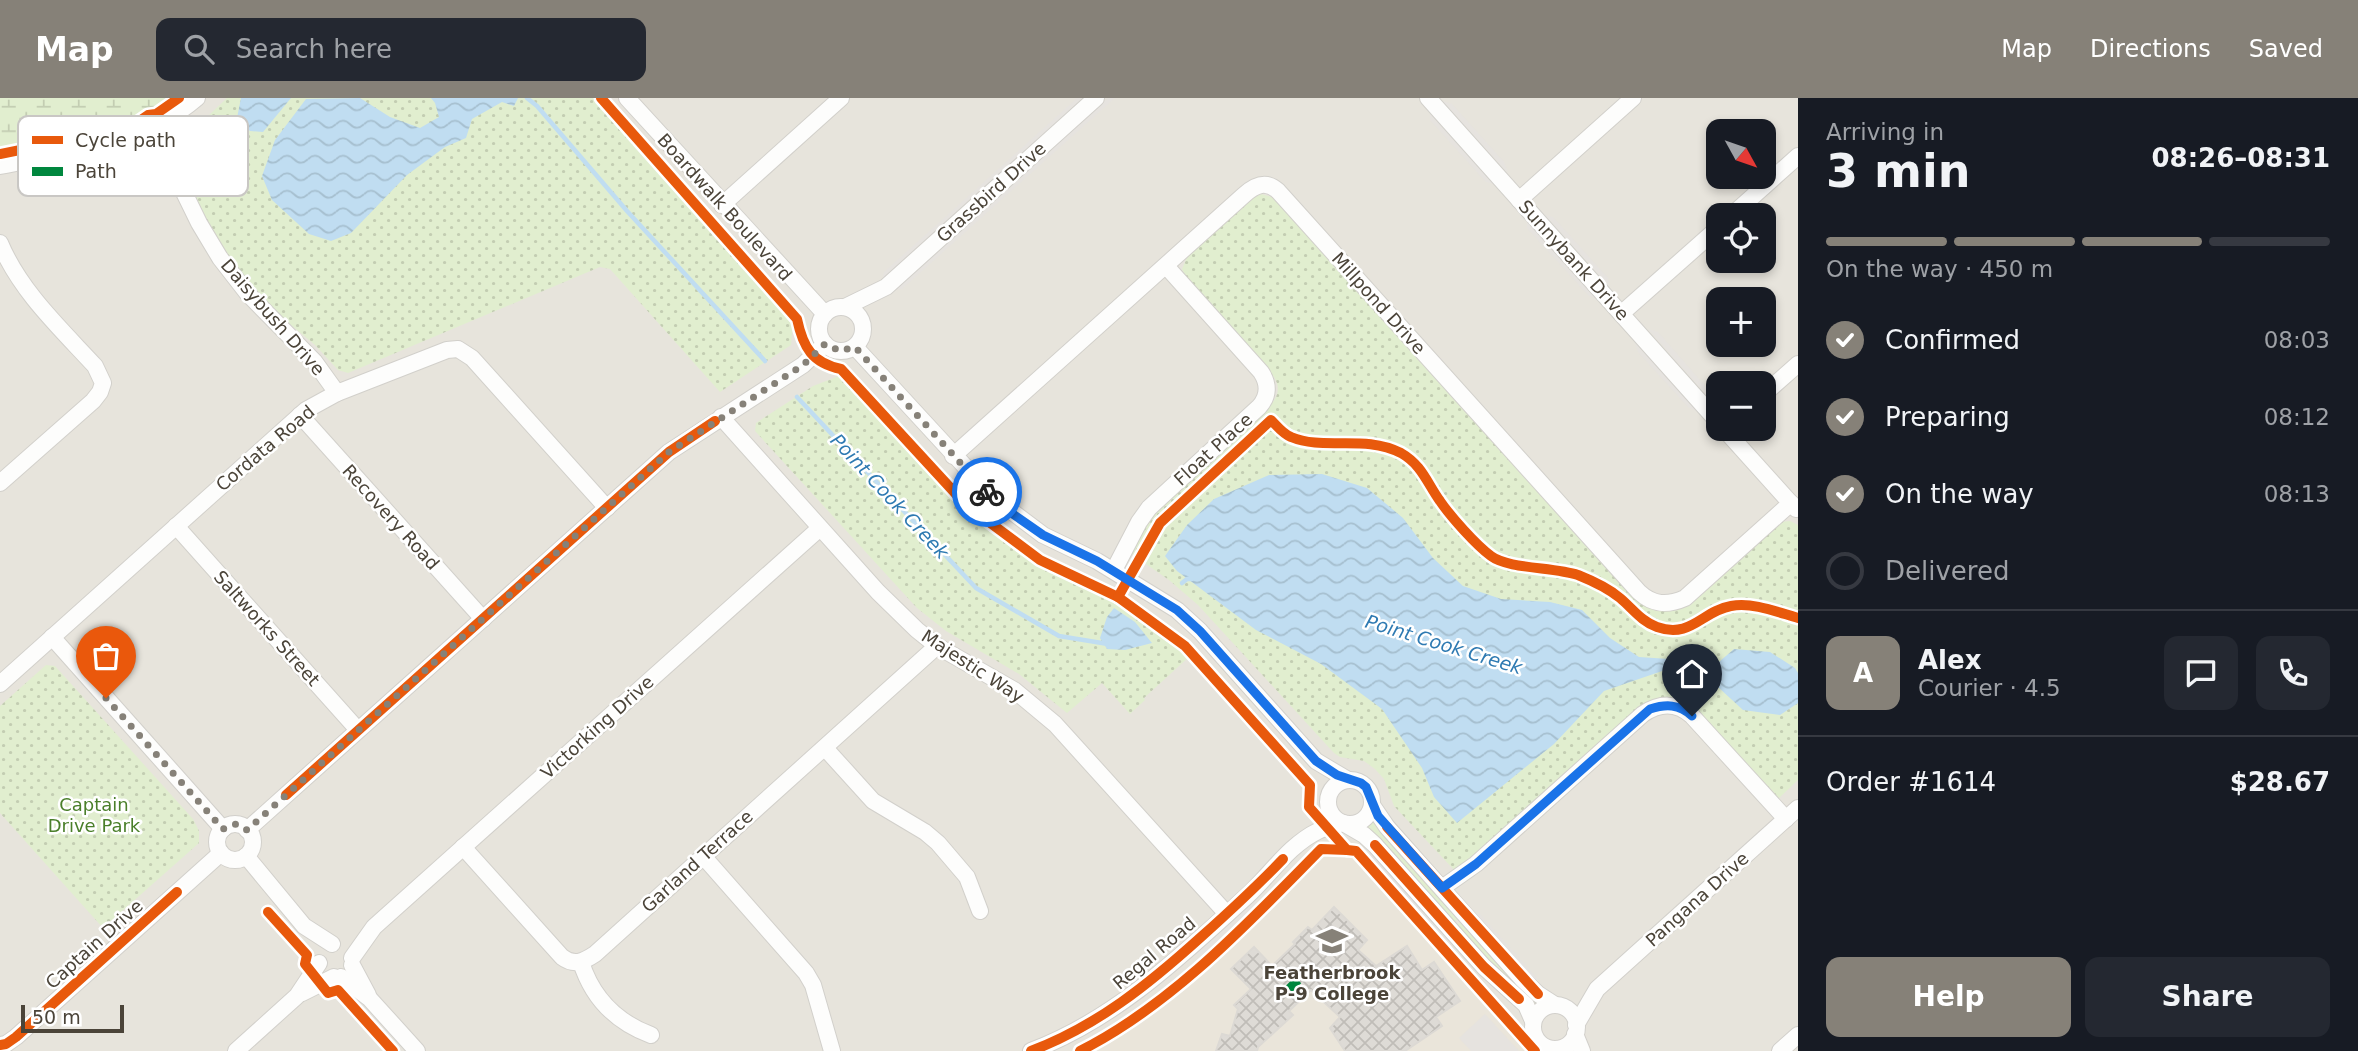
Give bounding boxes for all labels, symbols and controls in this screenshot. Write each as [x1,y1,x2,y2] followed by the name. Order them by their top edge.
[156,18,646,81] search box
[35,30,114,69] text: Map
[180,30,218,68] icon: search
[236,34,392,64] text: Search here
[2001,35,2052,63] text: Map
[2090,35,2211,63] text: Directions
[2249,35,2323,63] text: Saved
[18,116,248,196] legend
[1706,119,1776,189] north arrow
[1706,119,1776,441] map controls
[1826,119,1944,145] text: Arriving in
[75,129,176,151] text: Cycle path
[653,129,797,285] street label: Boardwalk Boulevard
[932,137,1050,247] street label: Grassbird Drive
[2151,143,2330,173] text: 08:26–08:31
[1826,144,1970,198] text: 3 min
[75,160,117,182] text: Path
[1515,196,1633,324] street label: Sunnybank Drive
[1706,203,1776,273] button: locate
[1328,248,1430,358] street label: Millpond Drive
[217,255,329,379] street label: Daisybush Drive
[1826,256,2053,282] text: On the way · 450 m
[1706,287,1776,357] button: +
[1826,321,1864,359] icon: check
[1885,325,2020,355] text: Confirmed
[2264,327,2330,353] text: 08:03
[1706,371,1776,441] button: −
[1826,398,1864,436] icon: check
[211,401,319,495] street label: Cordata Road
[1885,402,2010,432] text: Preparing
[2264,404,2330,430] text: 08:12
[1170,408,1256,490] street label: Float Place
[826,429,954,564] water label: Point Cook Creek
[952,457,1022,527] courier
[338,460,444,574] street label: Recovery Road
[968,473,1006,511] icon: bike
[1826,475,1864,513] icon: check
[1885,479,2034,509] text: On the way
[2264,481,2330,507] text: 08:13
[1885,556,2009,586] text: Delivered
[210,566,324,690] street label: Saltworks Street
[1363,610,1526,679] water label: Point Cook Creek
[918,625,1028,707] street label: Majestic Way
[76,626,136,698] pin
[2164,636,2238,710] button: chat
[2256,636,2330,710] button: phone
[87,637,125,675] icon: bag
[1662,644,1722,716] pin
[1918,645,1981,675] text: Alex
[1673,655,1711,693] icon: home
[1853,658,1873,688] text: A
[536,671,658,783] street label: Victorking Drive
[1918,675,2061,701] text: Courier · 4.5
[1826,767,1996,797] text: Order #1614
[2230,767,2330,797] text: $28.67
[48,794,141,836] park label: Captain Drive Park
[637,806,757,916] street label: Garland Terrace
[1641,847,1753,951] street label: Pangana Drive
[41,895,147,993] street label: Captain Drive
[1109,912,1199,994] street label: Regal Road
[1315,924,1349,958] school or university icon: Featherbrook P-9 College
[1826,957,2071,1037] button: Help
[2085,957,2330,1037] button: Share
[1264,962,1401,1004] place label: Featherbrook P-9 College
[21,1002,124,1034] scale bar
[32,1006,81,1028] text: 50 m

